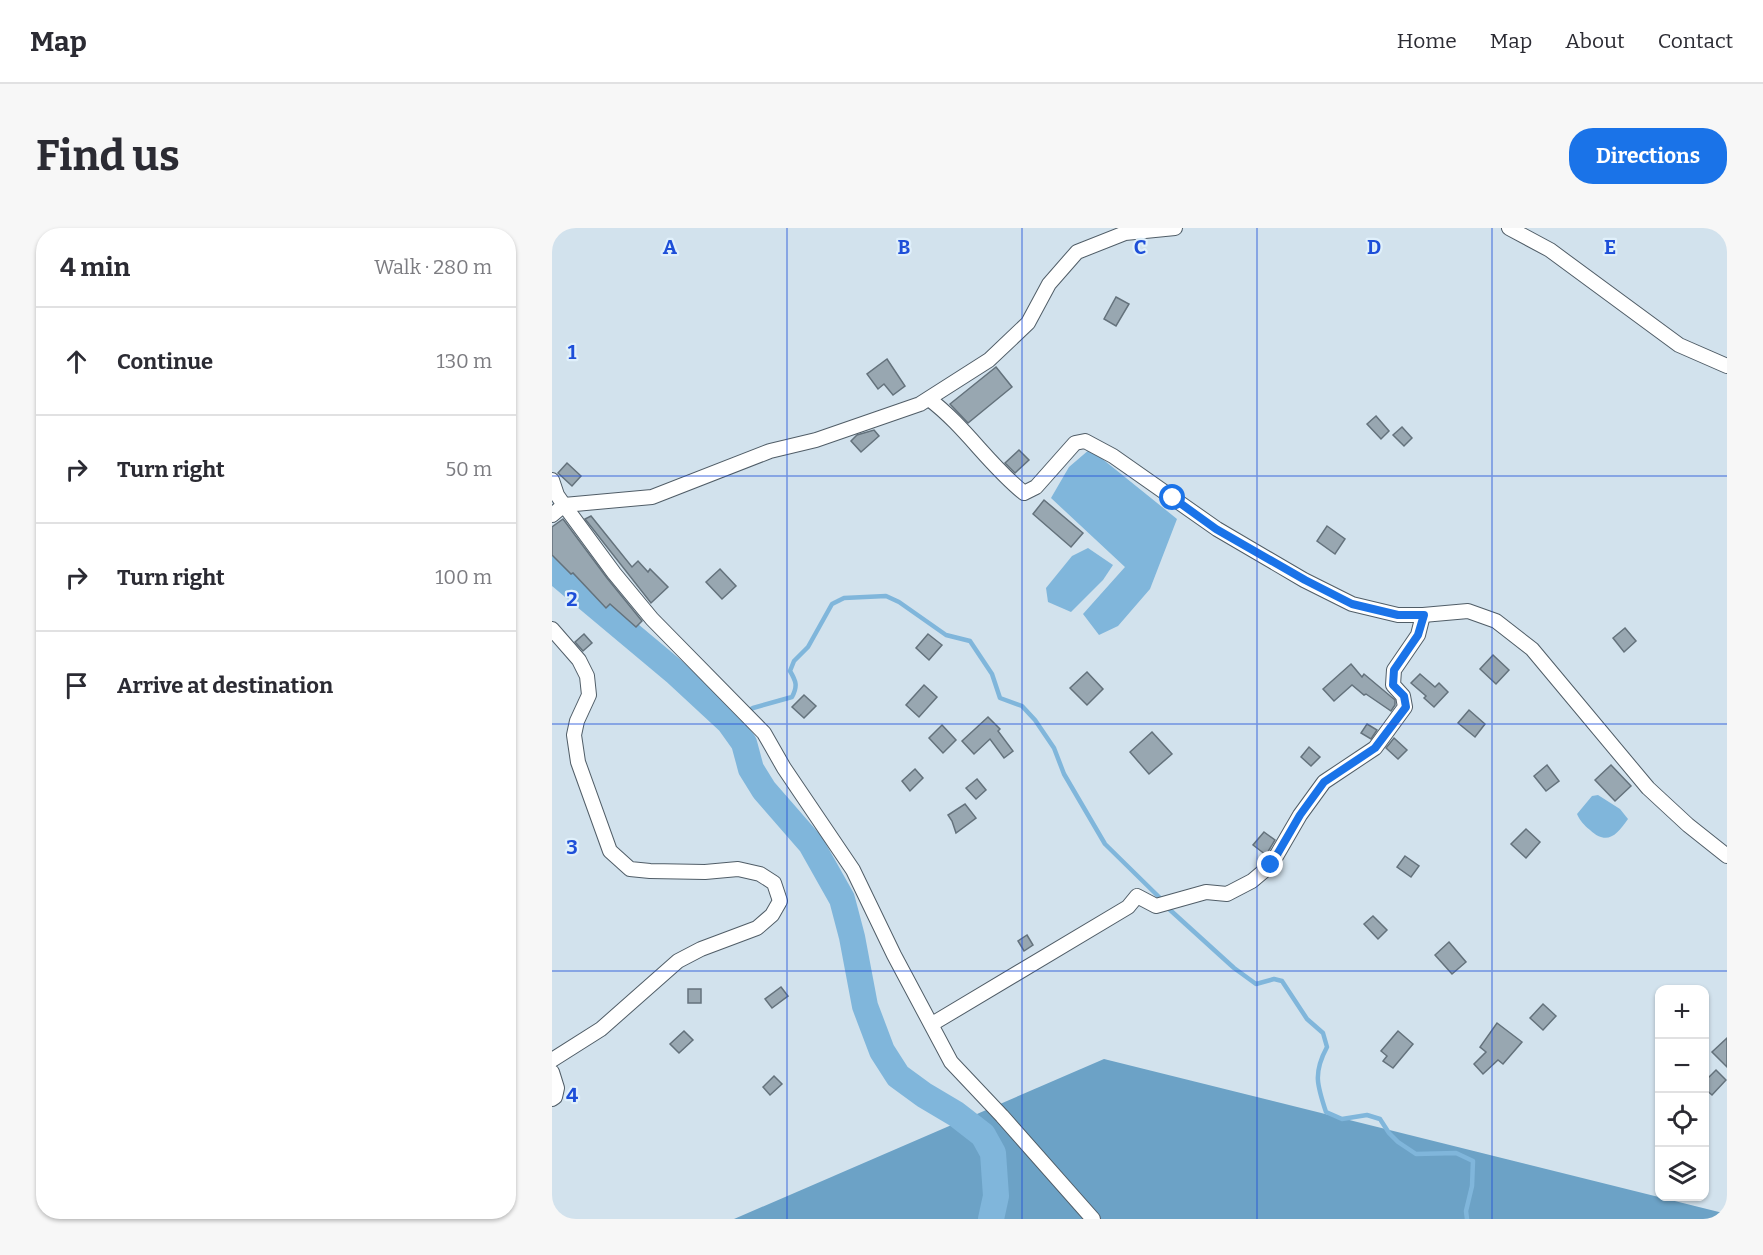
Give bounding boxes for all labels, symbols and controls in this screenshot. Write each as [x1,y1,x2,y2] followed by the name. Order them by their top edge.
[30,25,87,58] text: Map
[1397,28,1457,54] text: Home
[1490,28,1532,54] text: Map
[1565,28,1625,54] text: About
[1658,28,1733,54] text: Contact
[1569,128,1727,184] button: Directions
[36,131,180,181] text: Find us
[663,235,678,259] text: A
[898,235,911,259] text: B
[1134,235,1146,259] text: C
[1367,235,1381,259] text: D
[1604,235,1616,259] text: E
[60,252,130,283] text: 4 min
[374,255,492,279] text: Walk · 280 m
[568,340,577,364] text: 1
[60,345,93,378] icon: ahead
[117,348,213,375] text: Continue
[437,349,492,373] text: 130 m
[60,453,93,486] icon: right
[117,456,225,483] text: Turn right
[445,457,492,481] text: 50 m
[1159,484,1185,510] route start
[60,561,93,594] icon: right
[117,564,225,591] text: Turn right
[435,565,492,589] text: 100 m
[566,587,578,611] text: 2
[60,669,93,702] icon: arrive
[117,672,333,699] text: Arrive at destination
[566,835,578,859] text: 3
[1257,851,1283,877] route end
[1655,985,1709,1201] map controls
[1655,985,1709,1039] button: +
[1655,1039,1709,1093] button: −
[566,1083,578,1107] text: 4
[1655,1093,1709,1147] button: locate
[1655,1147,1709,1201] button: layers

